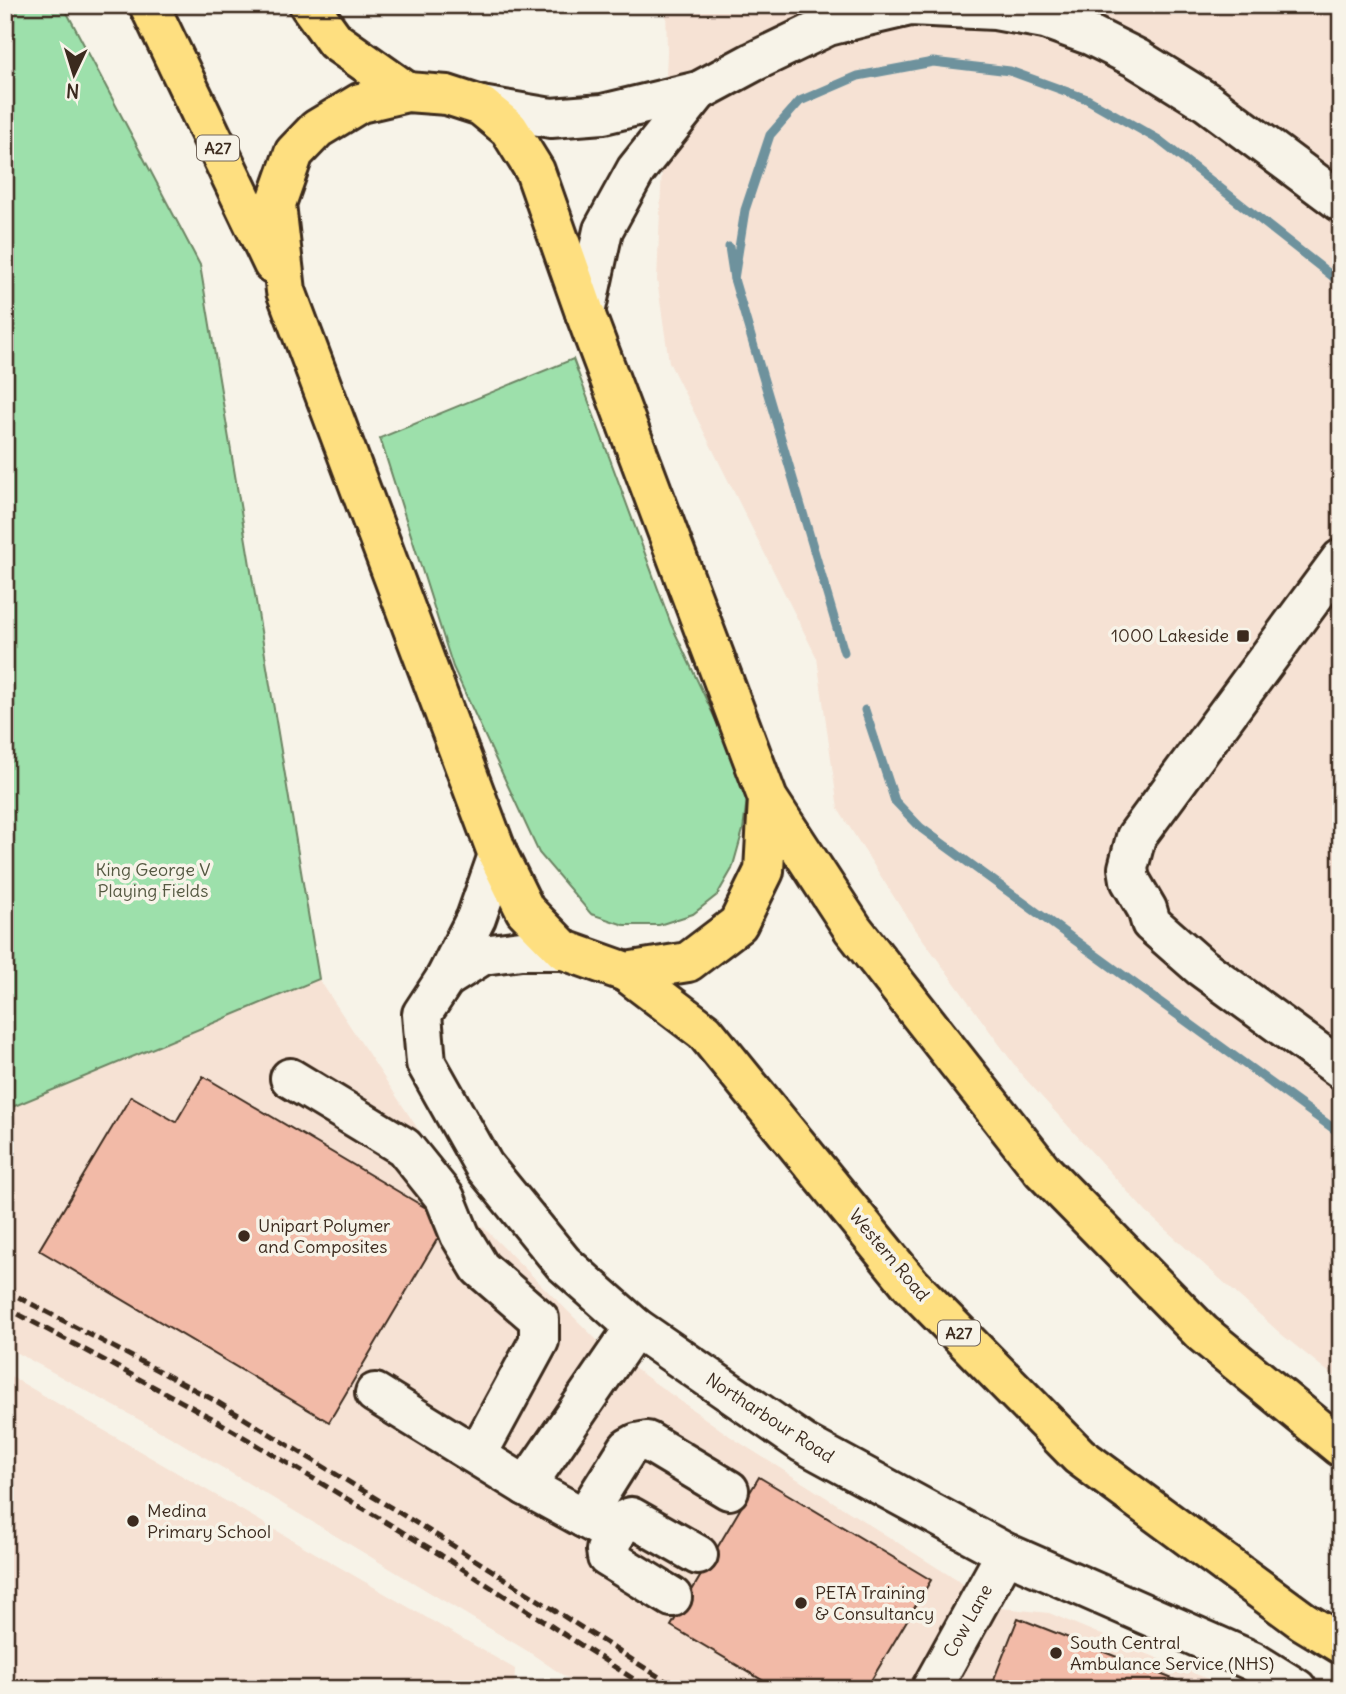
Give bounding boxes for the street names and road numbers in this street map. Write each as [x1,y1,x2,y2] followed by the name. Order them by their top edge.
[197,136,239,160] road number: A27
[844,1204,935,1306] street label: Western Road
[938,1320,980,1345] road number: A27
[702,1368,839,1468] street label: Northarbour Road
[938,1580,997,1661] street label: Cow Lane

